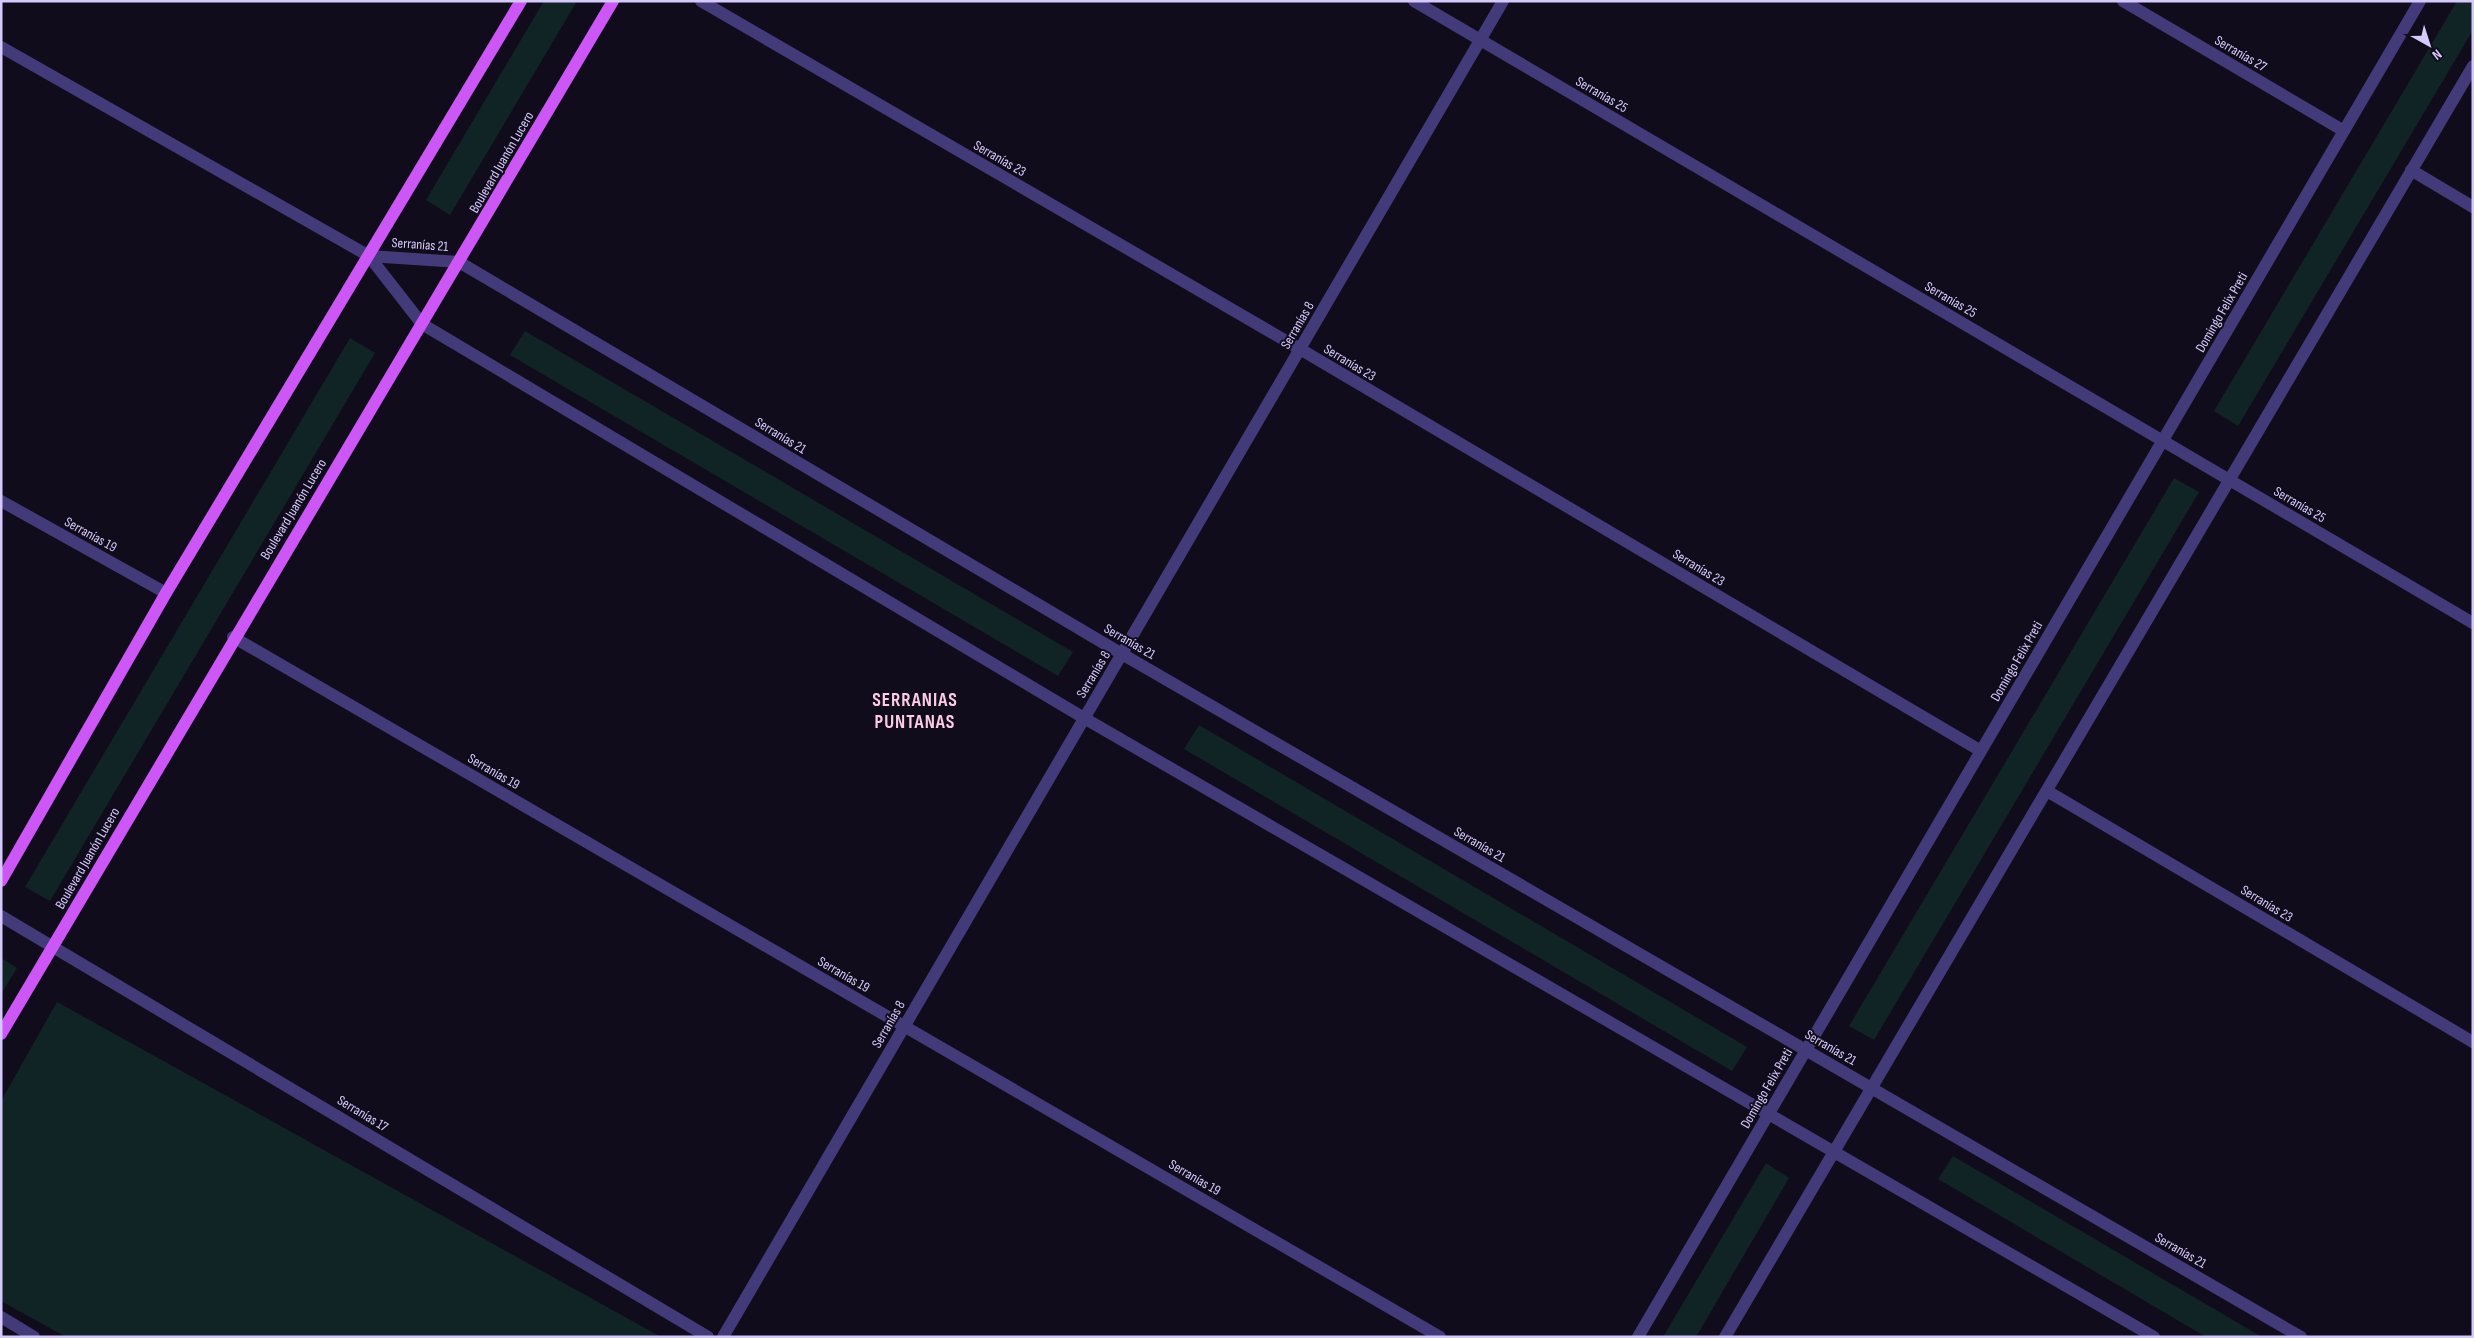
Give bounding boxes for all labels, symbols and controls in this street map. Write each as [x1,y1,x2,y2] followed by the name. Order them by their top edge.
[2404,20,2454,70] north arrow
[2212,32,2270,75] street label: Serranías 27
[2429,46,2445,64] text: N
[1573,73,1631,116] street label: Serranías 25
[465,108,537,216] street label: Boulevard Juanón Lucero
[971,137,1029,180] street label: Serranías 23
[391,234,449,255] street label: Serranías 21
[2192,269,2251,355] street label: Domingo Felix Preti
[1922,278,1980,321] street label: Serranías 25
[1277,298,1318,352] street label: Serranías 8
[1321,340,1379,385] street label: Serranías 23
[752,414,810,457] street label: Serranías 21
[257,456,330,563] street label: Boulevard Juanón Lucero
[2271,483,2329,526] street label: Serranías 25
[62,513,120,556] street label: Serranías 19
[1670,545,1728,590] street label: Serranías 23
[1987,618,2046,704] street label: Domingo Felix Preti
[1101,620,1159,663] street label: Serranías 21
[1073,648,1114,701] street label: Serranías 8
[872,689,958,734] district label: SERRANIAS PUNTANAS
[465,750,523,793] street label: Serranías 19
[51,804,123,912] street label: Boulevard Juanón Lucero
[1451,823,1509,866] street label: Serranías 21
[2238,881,2296,926] street label: Serranías 23
[815,953,873,996] street label: Serranías 19
[868,997,909,1051] street label: Serranías 8
[1802,1026,1860,1069] street label: Serranías 21
[1737,1045,1796,1131] street label: Domingo Felix Preti
[334,1092,392,1135] street label: Serranías 17
[1166,1156,1224,1199] street label: Serranías 19
[2152,1229,2210,1272] street label: Serranías 21

